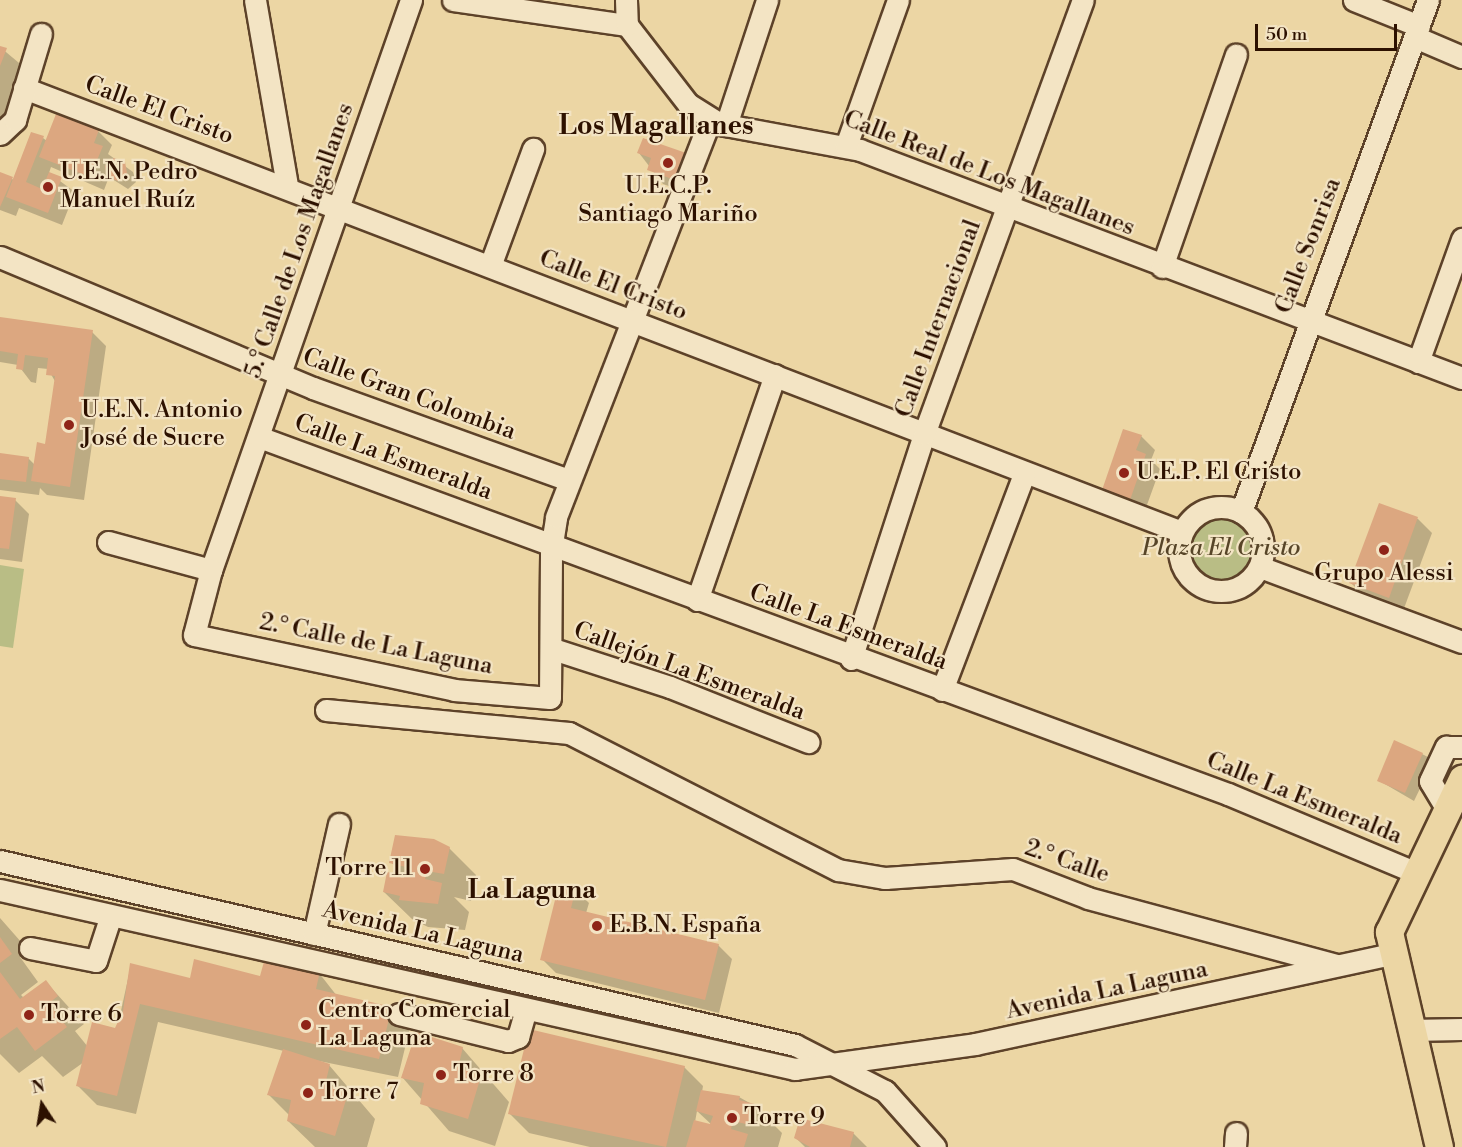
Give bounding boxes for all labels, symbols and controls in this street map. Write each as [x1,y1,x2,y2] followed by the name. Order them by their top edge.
[1258,12,1400,50] scale bar
[1266,23,1307,46] text: 50 m
[81,71,237,151] street label: Calle El Cristo
[239,100,361,382] street label: 5.° Calle de Los Magallanes
[839,105,1139,243] street label: Calle Real de Los Magallanes
[558,111,754,143] district label: Los Magallanes
[661,156,675,170] marker: U.E.C.P. Santiago Mariño
[60,159,198,215] place label: U.E.N. Pedro Manuel Ruíz
[578,173,758,229] place label: U.E.C.P. Santiago Mariño
[1270,174,1348,318] street label: Calle Sonrisa
[41,180,55,194] marker: U.E.N. Pedro Manuel Ruíz
[890,216,988,422] street label: Calle Internacional
[535,245,691,327] street label: Calle El Cristo
[299,343,519,447] street label: Calle Gran Colombia
[81,397,243,453] place label: U.E.N. Antonio José de Sucre
[290,409,496,507] street label: Calle La Esmeralda
[62,418,76,432] marker: U.E.N. Antonio José de Sucre
[1136,459,1302,487] place label: U.E.P. El Cristo
[1117,466,1131,480] marker: U.E.P. El Cristo
[1142,535,1300,563] park label: Plaza El Cristo
[1377,543,1391,557] marker: Grupo Alessi
[1314,560,1454,588] place label: Grupo Alessi
[745,579,951,677] street label: Calle La Esmeralda
[257,608,495,682] street label: 2.° Calle de La Laguna
[569,617,809,727] street label: Callejón La Esmeralda
[1202,747,1406,851] street label: Calle La Esmeralda
[1021,834,1113,890] street label: 2.° Calle
[325,855,413,883] place label: Torre 11
[418,862,432,876] marker: Torre 11
[468,875,596,907] district label: La Laguna
[320,896,526,970] street label: Avenida La Laguna
[609,912,761,940] place label: E.B.N. España
[590,919,604,933] marker: E.B.N. España
[1003,956,1211,1026] street label: Avenida La Laguna
[318,997,510,1053] place label: Centro Comercial La Laguna
[41,1001,122,1029] place label: Torre 6
[22,1008,36,1022] marker: Torre 6
[299,1018,313,1032] marker: Centro Comercial La Laguna
[453,1061,534,1089] place label: Torre 8
[434,1068,448,1082] marker: Torre 8
[12,1075,72,1135] north arrow
[30,1076,47,1098] text: N
[320,1079,398,1107] place label: Torre 7
[301,1086,315,1100] marker: Torre 7
[744,1104,825,1132] place label: Torre 9
[725,1111,739,1125] marker: Torre 9

